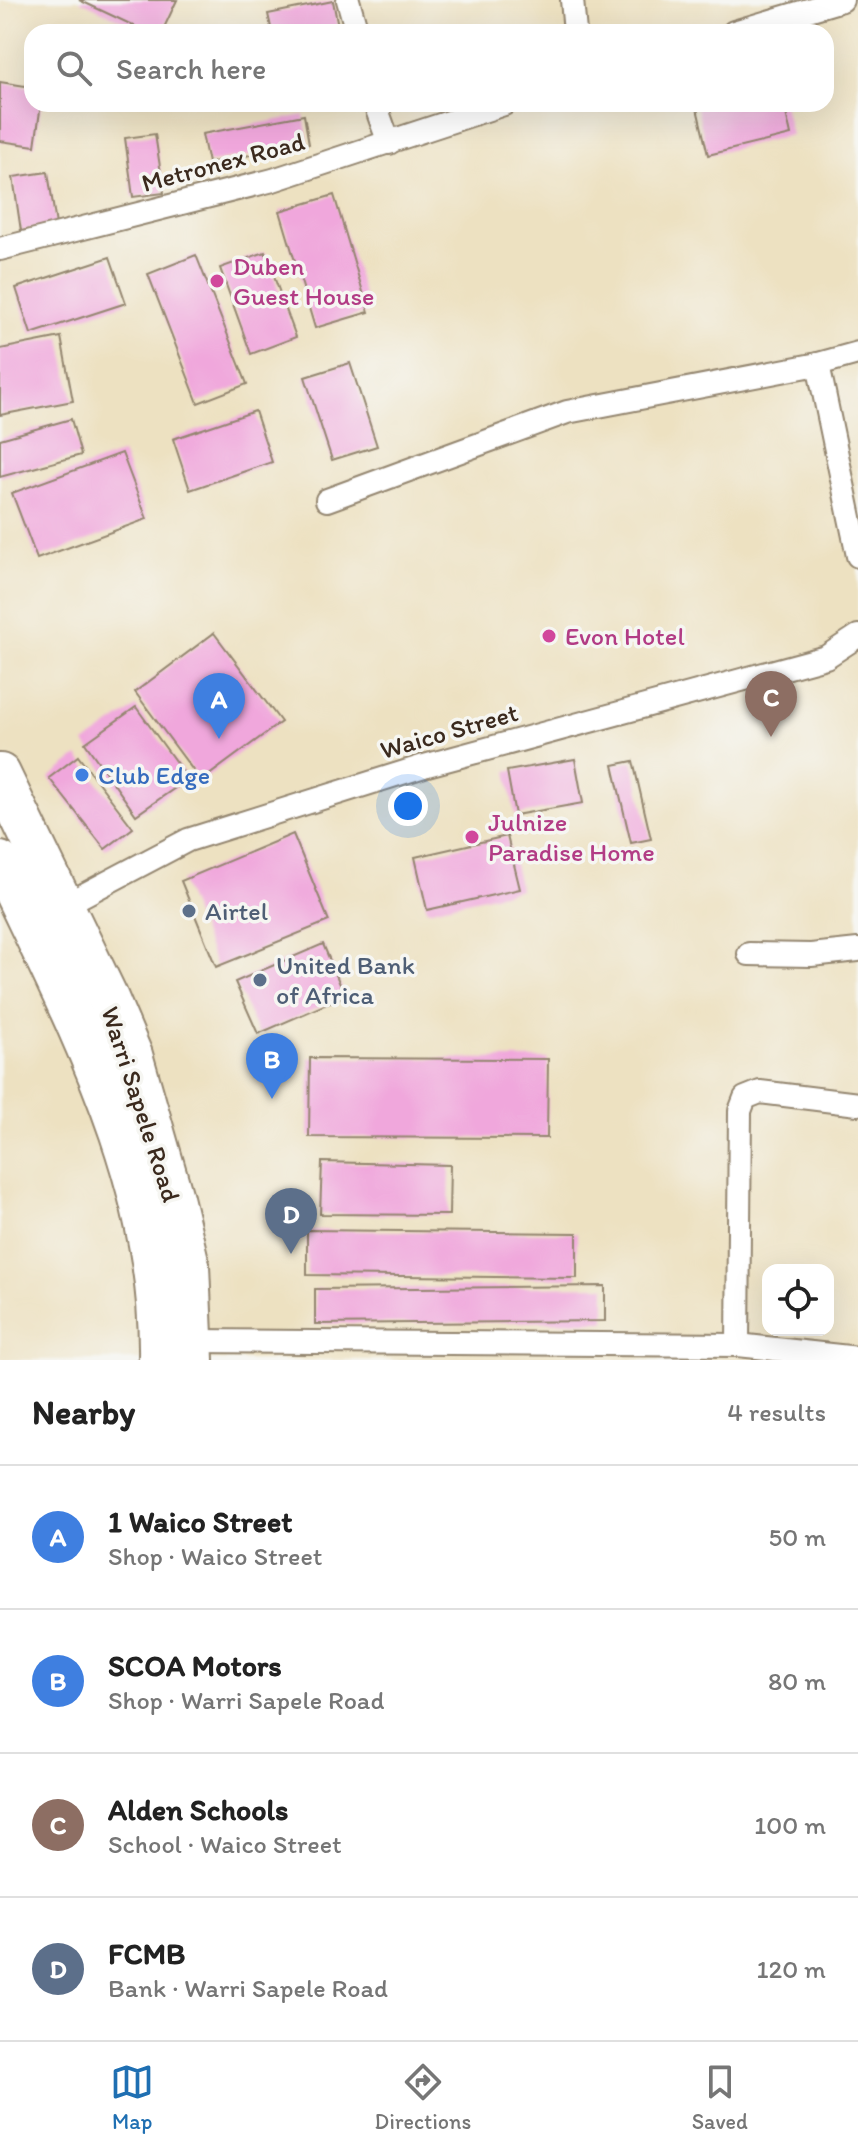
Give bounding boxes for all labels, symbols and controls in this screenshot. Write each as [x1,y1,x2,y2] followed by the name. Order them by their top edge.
[24,24,834,112] search box
[52,46,96,90] icon: search
[116,50,266,87] text: Search here
[138,125,308,199] street label: Metronex Road
[233,250,374,312] place label: Duben Guest House
[208,272,226,290] marker: Duben Guest House
[565,620,685,652] place label: Evon Hotel
[540,627,558,645] marker: Evon Hotel
[745,671,797,737] pin: C
[193,673,245,739] pin: A
[376,696,522,766] street label: Waico Street
[98,759,210,791] place label: Club Edge
[73,766,91,784] marker: Club Edge
[388,786,428,826] your location
[488,806,655,868] place label: Julnize Paradise Home
[463,828,481,846] marker: Julnize Paradise Home
[205,895,268,927] place label: Airtel
[180,902,198,920] marker: Airtel
[276,949,415,1011] place label: United Bank of Africa
[251,971,269,989] marker: United Bank of Africa
[94,1002,188,1206] street label: Warri Sapele Road
[246,1033,298,1099] pin: B
[265,1188,317,1254] pin: D
[762,1264,834,1336] map controls
[762,1264,834,1336] button: locate
[32,1392,135,1433] text: Nearby
[727,1396,826,1428] text: 4 results
[108,1503,292,1540] text: 1 Waico Street
[50,1521,66,1553] text: A
[769,1521,826,1553] text: 50 m
[108,1540,323,1572] text: Shop · Waico Street
[108,1647,282,1684] text: SCOA Motors
[50,1665,66,1697] text: B
[768,1665,826,1697] text: 80 m
[108,1684,384,1716] text: Shop · Warri Sapele Road
[108,1791,288,1828] text: Alden Schools
[50,1809,66,1841] text: C
[754,1809,826,1841] text: 100 m
[108,1828,342,1860] text: School · Waico Street
[108,1935,185,1972] text: FCMB
[49,1953,67,1985] text: D
[757,1953,826,1985] text: 120 m
[108,1972,388,2004] text: Bank · Warri Sapele Road
[110,2060,154,2135] tab: Map
[375,2060,471,2135] tab: Directions
[692,2060,748,2135] tab: Saved

